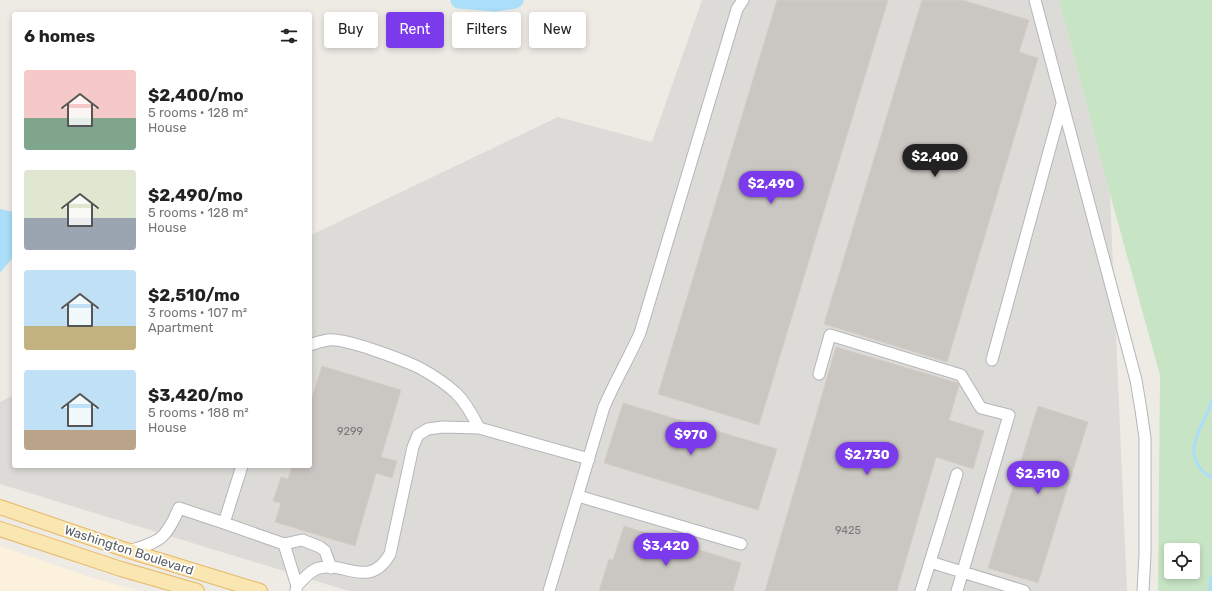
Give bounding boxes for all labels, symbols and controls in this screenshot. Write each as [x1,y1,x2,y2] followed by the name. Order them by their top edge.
[324,12,378,48] chip: Buy
[386,12,444,48] chip: Rent
[452,12,521,48] chip: Filters
[529,12,586,48] chip: New
[278,25,300,47] icon: filters
[24,26,95,46] text: 6 homes
[148,85,244,105] text: $2,400/mo
[56,86,104,134] icon: home
[148,105,248,120] text: 5 rooms · 128 m²
[148,120,186,135] text: House
[902,144,968,178] pin: $2,400
[911,149,959,164] text: $2,400
[738,171,804,205] pin: $2,490
[748,176,794,191] text: $2,490
[148,185,243,205] text: $2,490/mo
[56,186,104,234] icon: home
[148,205,248,220] text: 5 rooms · 128 m²
[148,220,186,235] text: House
[148,285,240,305] text: $2,510/mo
[56,286,104,334] icon: home
[148,305,247,320] text: 3 rooms · 107 m²
[148,320,213,335] text: Apartment
[148,385,243,405] text: $3,420/mo
[56,386,104,434] icon: home
[148,405,249,420] text: 5 rooms · 188 m²
[148,420,186,435] text: House
[667,422,715,456] pin: $970
[337,425,363,438] house number: 9299
[674,427,708,442] text: $970
[834,442,900,476] pin: $2,730
[844,447,890,462] text: $2,730
[1005,461,1071,495] pin: $2,510
[1016,466,1060,481] text: $2,510
[62,522,196,579] street label: Washington Boulevard
[835,524,862,537] house number: 9425
[633,533,699,567] pin: $3,420
[643,538,689,553] text: $3,420
[1164,543,1200,579] map controls
[1164,543,1200,579] button: locate

